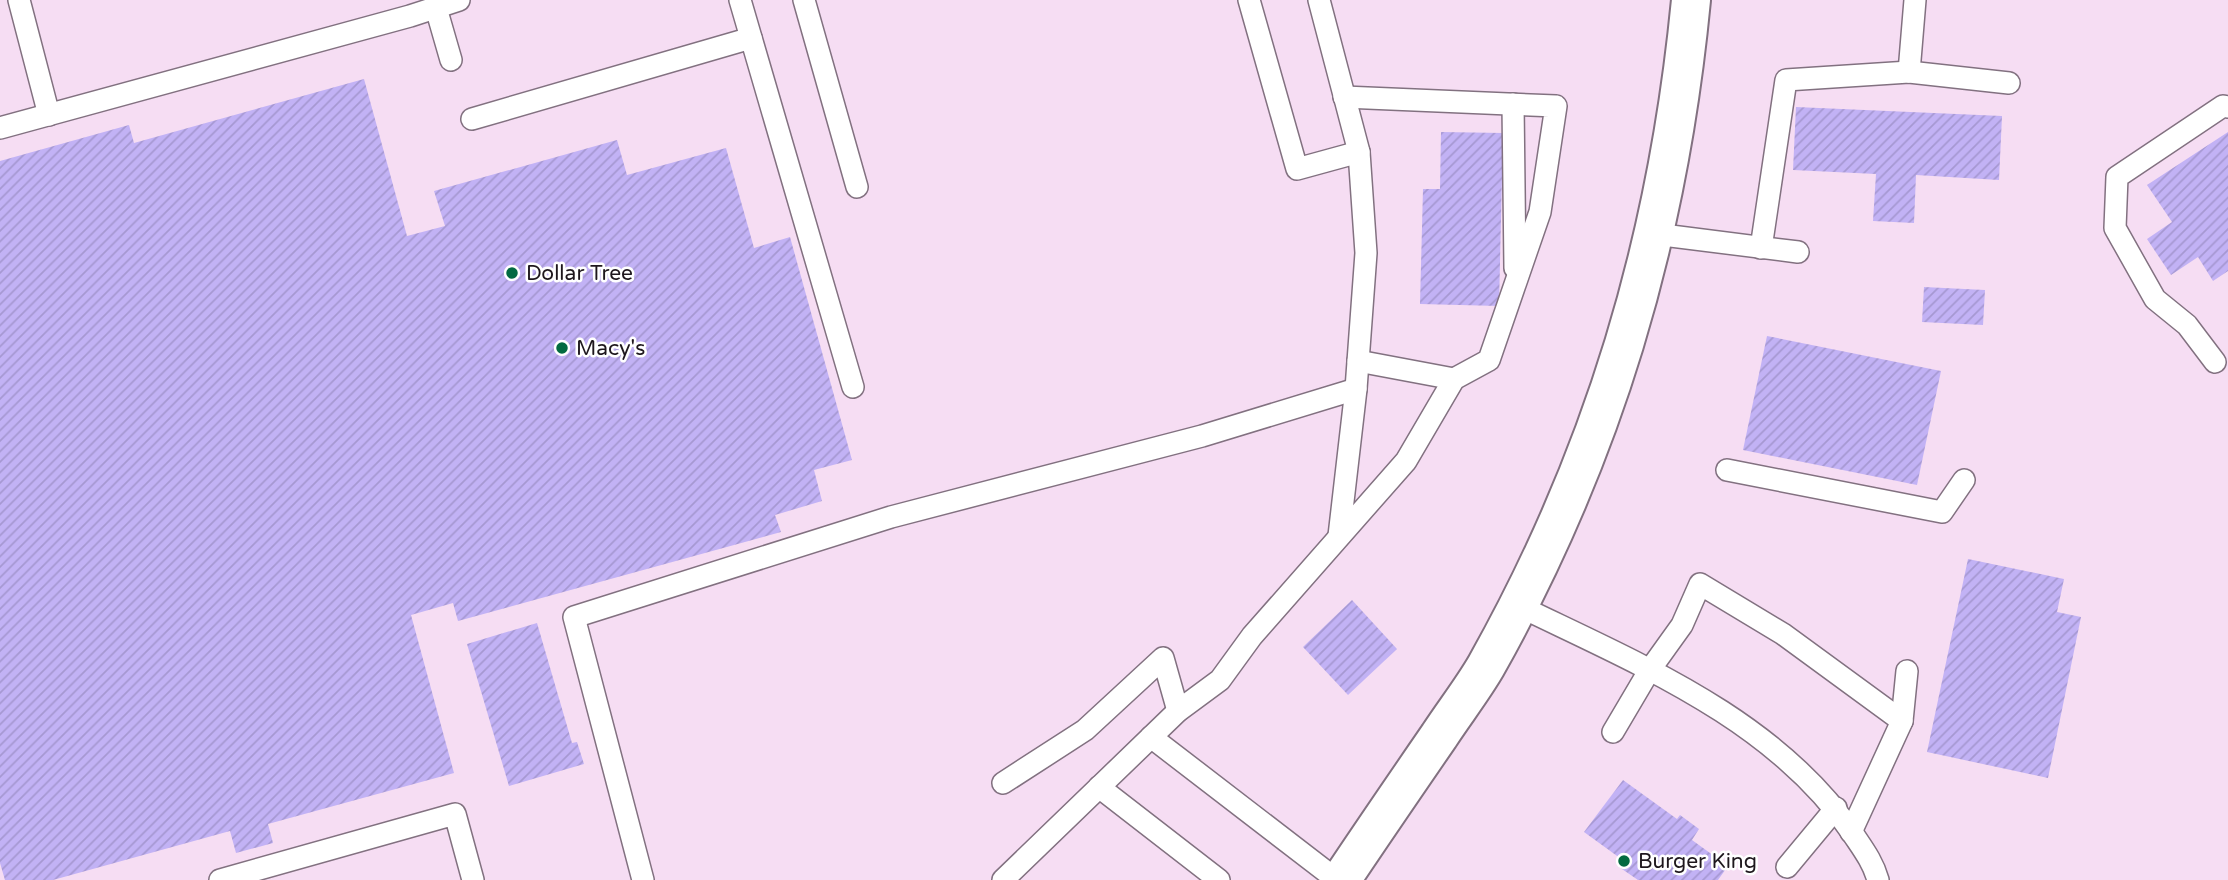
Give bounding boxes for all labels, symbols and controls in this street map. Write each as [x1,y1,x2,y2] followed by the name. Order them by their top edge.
[526,261,633,286] place label: Dollar Tree
[504,265,520,281] marker: Dollar Tree
[576,336,645,361] place label: Macy's
[554,340,570,356] marker: Macy's
[1638,849,1757,874] place label: Burger King
[1616,853,1632,869] marker: Burger King

